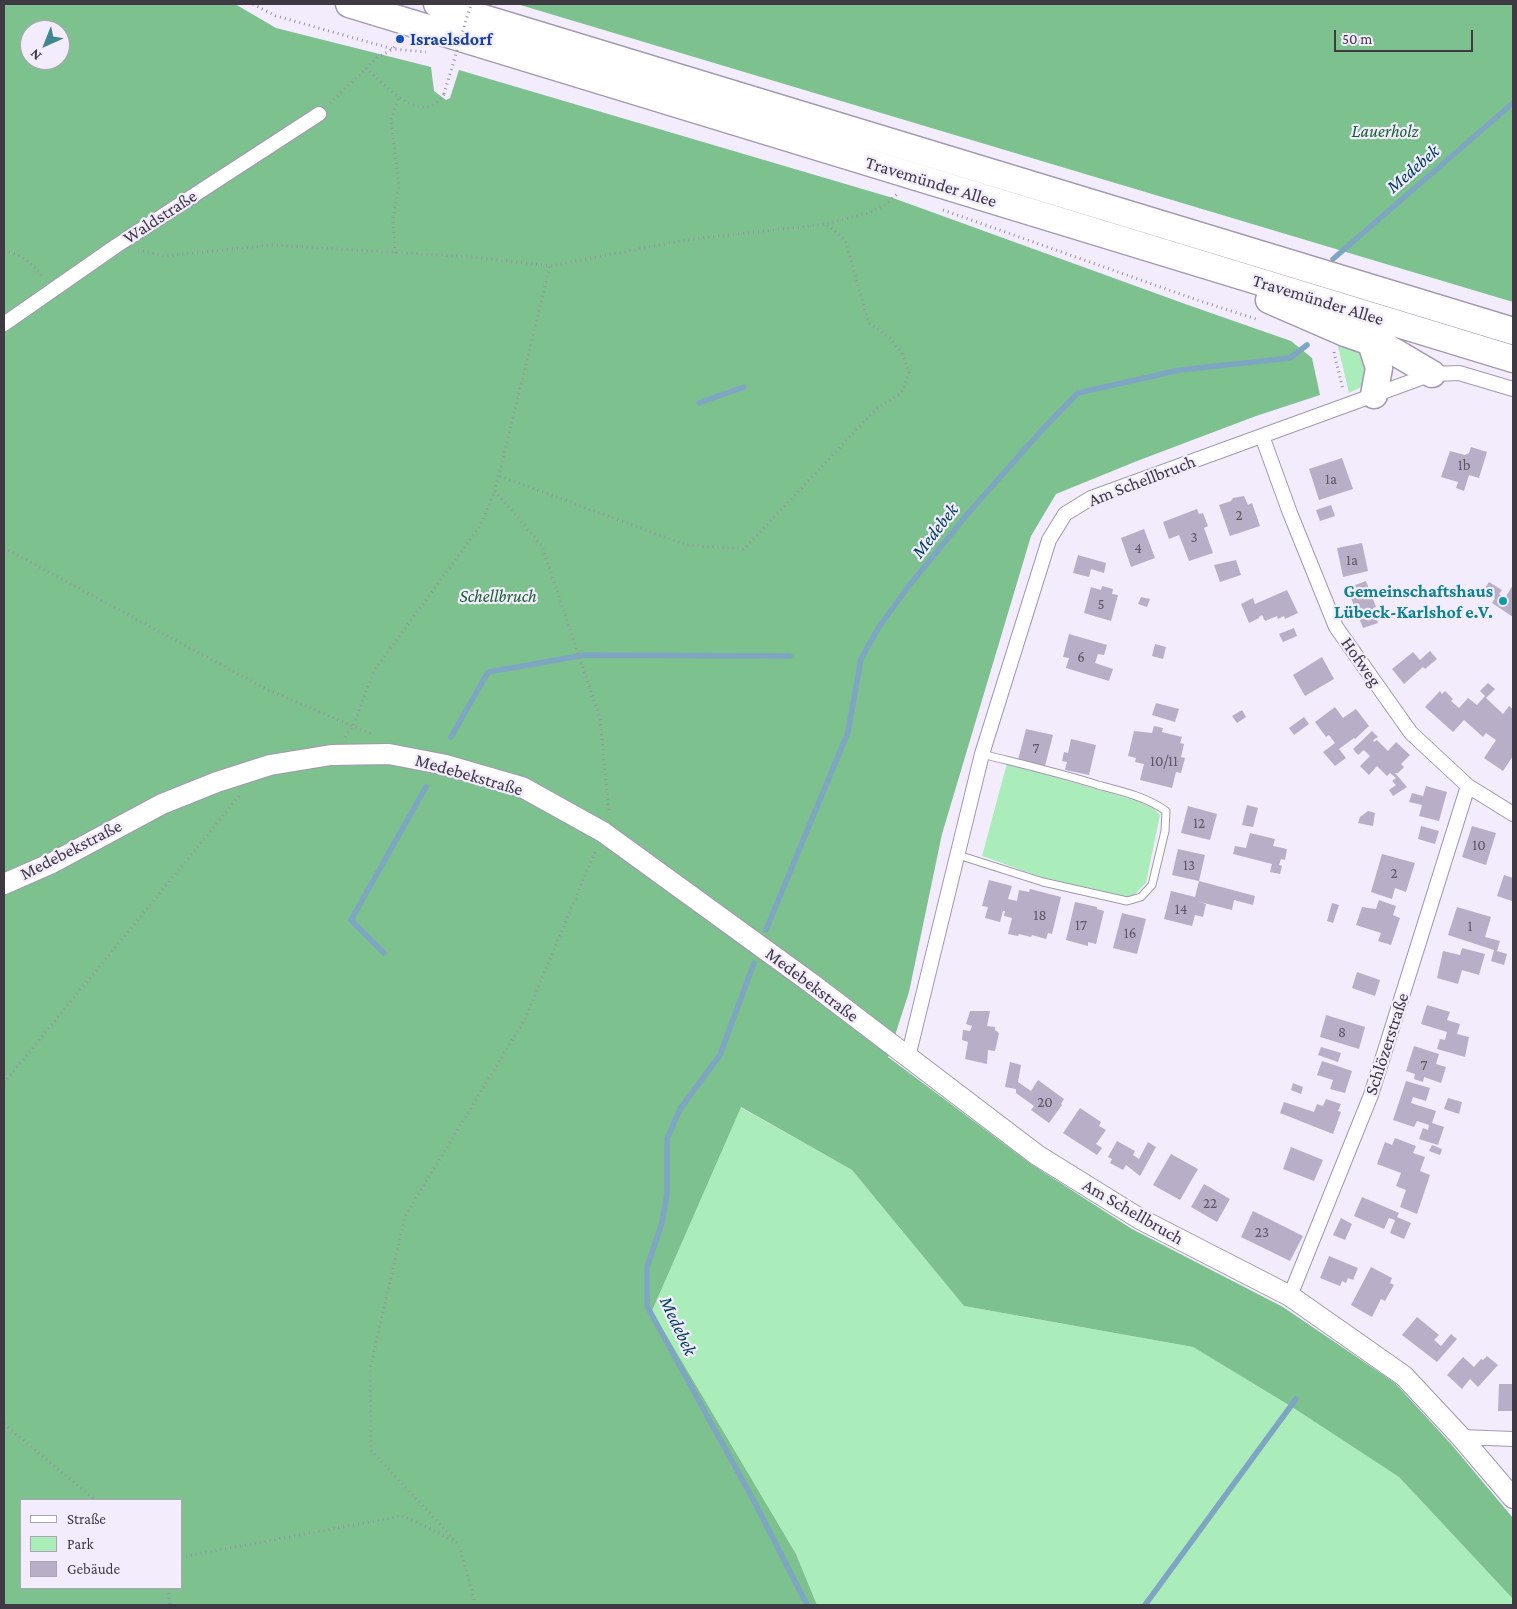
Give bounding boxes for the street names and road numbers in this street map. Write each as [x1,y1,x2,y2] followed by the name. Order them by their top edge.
[863,152,999,212] street label: Travemünder Allee
[119,185,201,249] street label: Waldstraße
[1250,270,1386,330] street label: Travemünder Allee
[1085,451,1199,511] street label: Am Schellbruch
[1336,633,1386,691] street label: Hofweg
[413,749,525,801] street label: Medebekstraße
[17,815,125,885] street label: Medebekstraße
[761,943,863,1027] street label: Medebekstraße
[1360,990,1414,1098] street label: Schlözerstraße
[1079,1174,1187,1250] street label: Am Schellbruch

